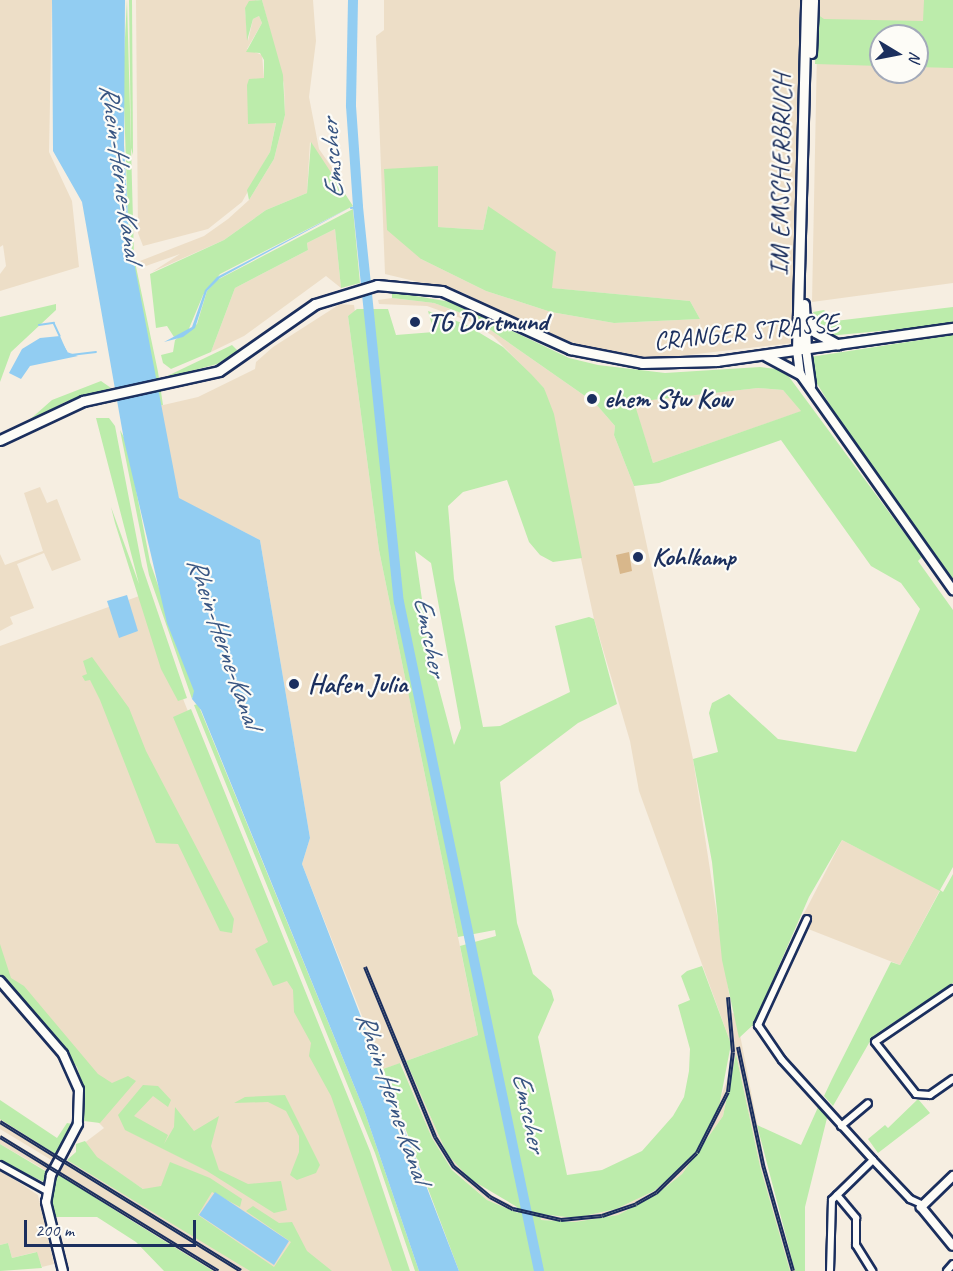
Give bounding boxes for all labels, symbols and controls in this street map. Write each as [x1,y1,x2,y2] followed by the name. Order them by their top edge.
[869,24,929,84] north arrow
[904,50,925,63] text: N
[764,74,798,276] street label: IM EMSCHERBRUCH
[93,82,149,262] water label: Rhein-Herne-Kanal
[313,118,351,200] water label: Emscher
[427,306,548,338] place label: TG Dortmund
[652,307,840,357] street label: CRANGER STRASSE
[408,315,422,329] marker: TG Dortmund
[604,383,732,415] place label: ehem Stw Kow
[585,392,599,406] marker: ehem Stw Kow
[652,541,735,573] place label: Kohlkamp
[629,548,647,566] marker: Kohlkamp
[180,553,268,731] water label: Rhein-Herne-Kanal
[406,594,454,678] water label: Emscher
[308,668,407,700] place label: Hafen Julia
[285,675,303,693] marker: Hafen Julia
[349,1008,437,1186] water label: Rhein-Herne-Kanal
[505,1070,553,1154] water label: Emscher
[27,1208,200,1246] scale bar
[35,1219,74,1241] text: 200 m

